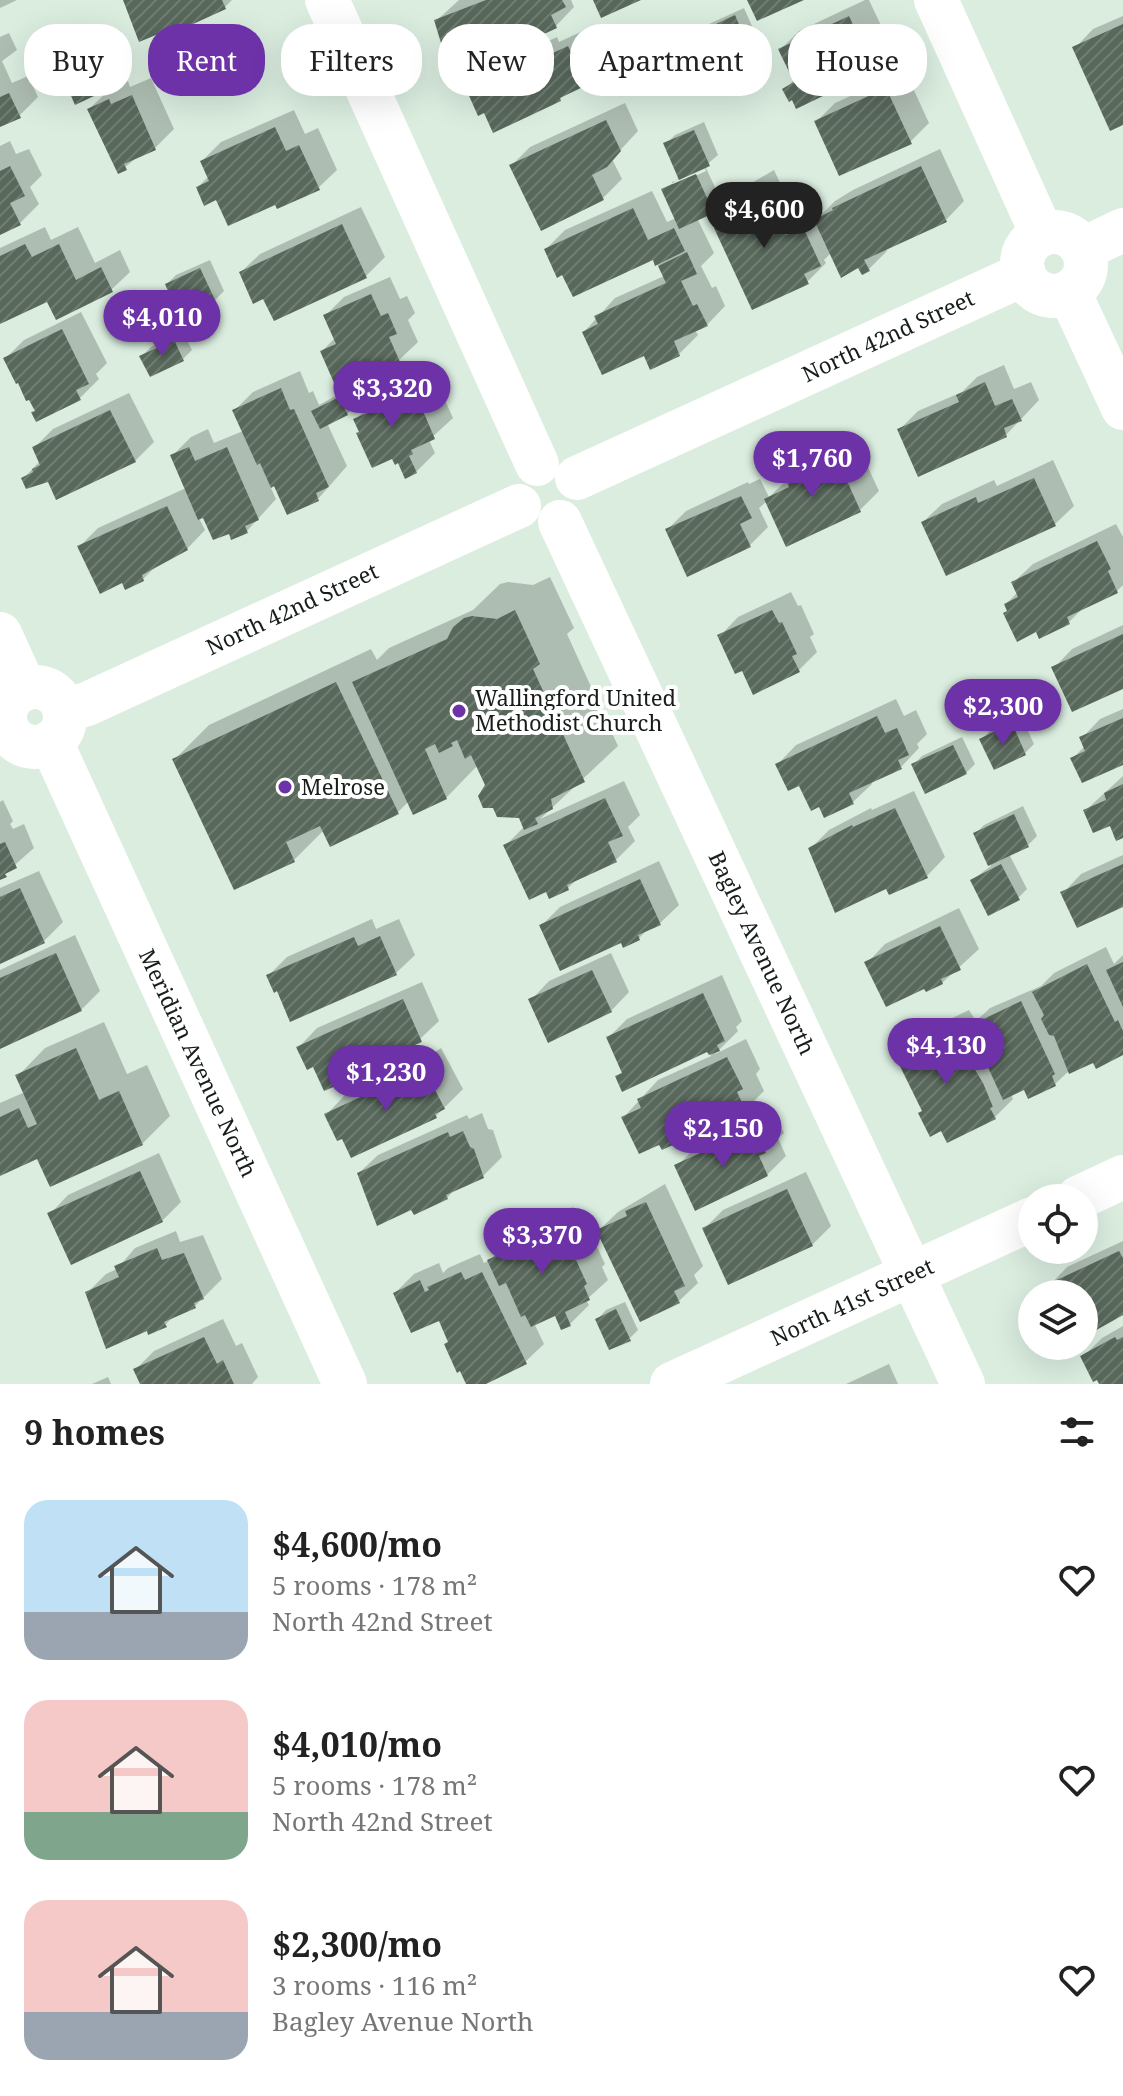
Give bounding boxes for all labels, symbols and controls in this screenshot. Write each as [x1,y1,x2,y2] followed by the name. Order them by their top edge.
[24,24,132,96] chip: Buy
[148,24,265,96] chip: Rent
[281,24,422,96] chip: Filters
[438,24,554,96] chip: New
[570,24,772,96] chip: Apartment
[788,24,927,96] chip: House
[699,182,829,250] pin: $4,600
[723,190,805,226] text: $4,600
[797,282,979,388] street label: North 42nd Street
[97,290,227,358] pin: $4,010
[121,298,203,334] text: $4,010
[327,361,457,429] pin: $3,320
[351,369,433,405] text: $3,320
[747,431,877,499] pin: $1,760
[771,439,853,475] text: $1,760
[201,555,383,661] street label: North 42nd Street
[938,679,1068,747] pin: $2,300
[475,682,677,737] place label: Wallingford United Methodist Church
[962,687,1044,723] text: $2,300
[450,702,468,720] marker: Wallingford United Methodist Church
[301,771,385,801] place label: Melrose
[276,778,294,796] marker: Melrose
[703,846,823,1059] street label: Bagley Avenue North
[133,944,265,1182] street label: Meridian Avenue North
[881,1018,1011,1086] pin: $4,130
[905,1026,987,1062] text: $4,130
[321,1045,451,1113] pin: $1,230
[345,1053,427,1089] text: $1,230
[658,1101,788,1169] pin: $2,150
[682,1109,764,1145] text: $2,150
[1018,1184,1098,1360] map controls
[1018,1184,1098,1264] button: locate
[477,1208,607,1276] pin: $3,370
[501,1216,583,1252] text: $3,370
[765,1250,938,1352] street label: North 41st Street
[1018,1280,1098,1360] button: layers
[24,1409,165,1455] text: 9 homes
[1055,1410,1099,1454] icon: filters
[272,1521,442,1567] text: $4,600/mo
[88,1532,184,1628] icon: home
[1055,1558,1099,1602] icon: heart
[272,1567,477,1603] text: 5 rooms · 178 m²
[272,1603,493,1639] text: North 42nd Street
[272,1721,442,1767] text: $4,010/mo
[88,1732,184,1828] icon: home
[1055,1758,1099,1802] icon: heart
[272,1767,477,1803] text: 5 rooms · 178 m²
[272,1803,493,1839] text: North 42nd Street
[272,1921,442,1967] text: $2,300/mo
[88,1932,184,2028] icon: home
[1055,1958,1099,2002] icon: heart
[272,1967,477,2003] text: 3 rooms · 116 m²
[272,2003,533,2039] text: Bagley Avenue North

